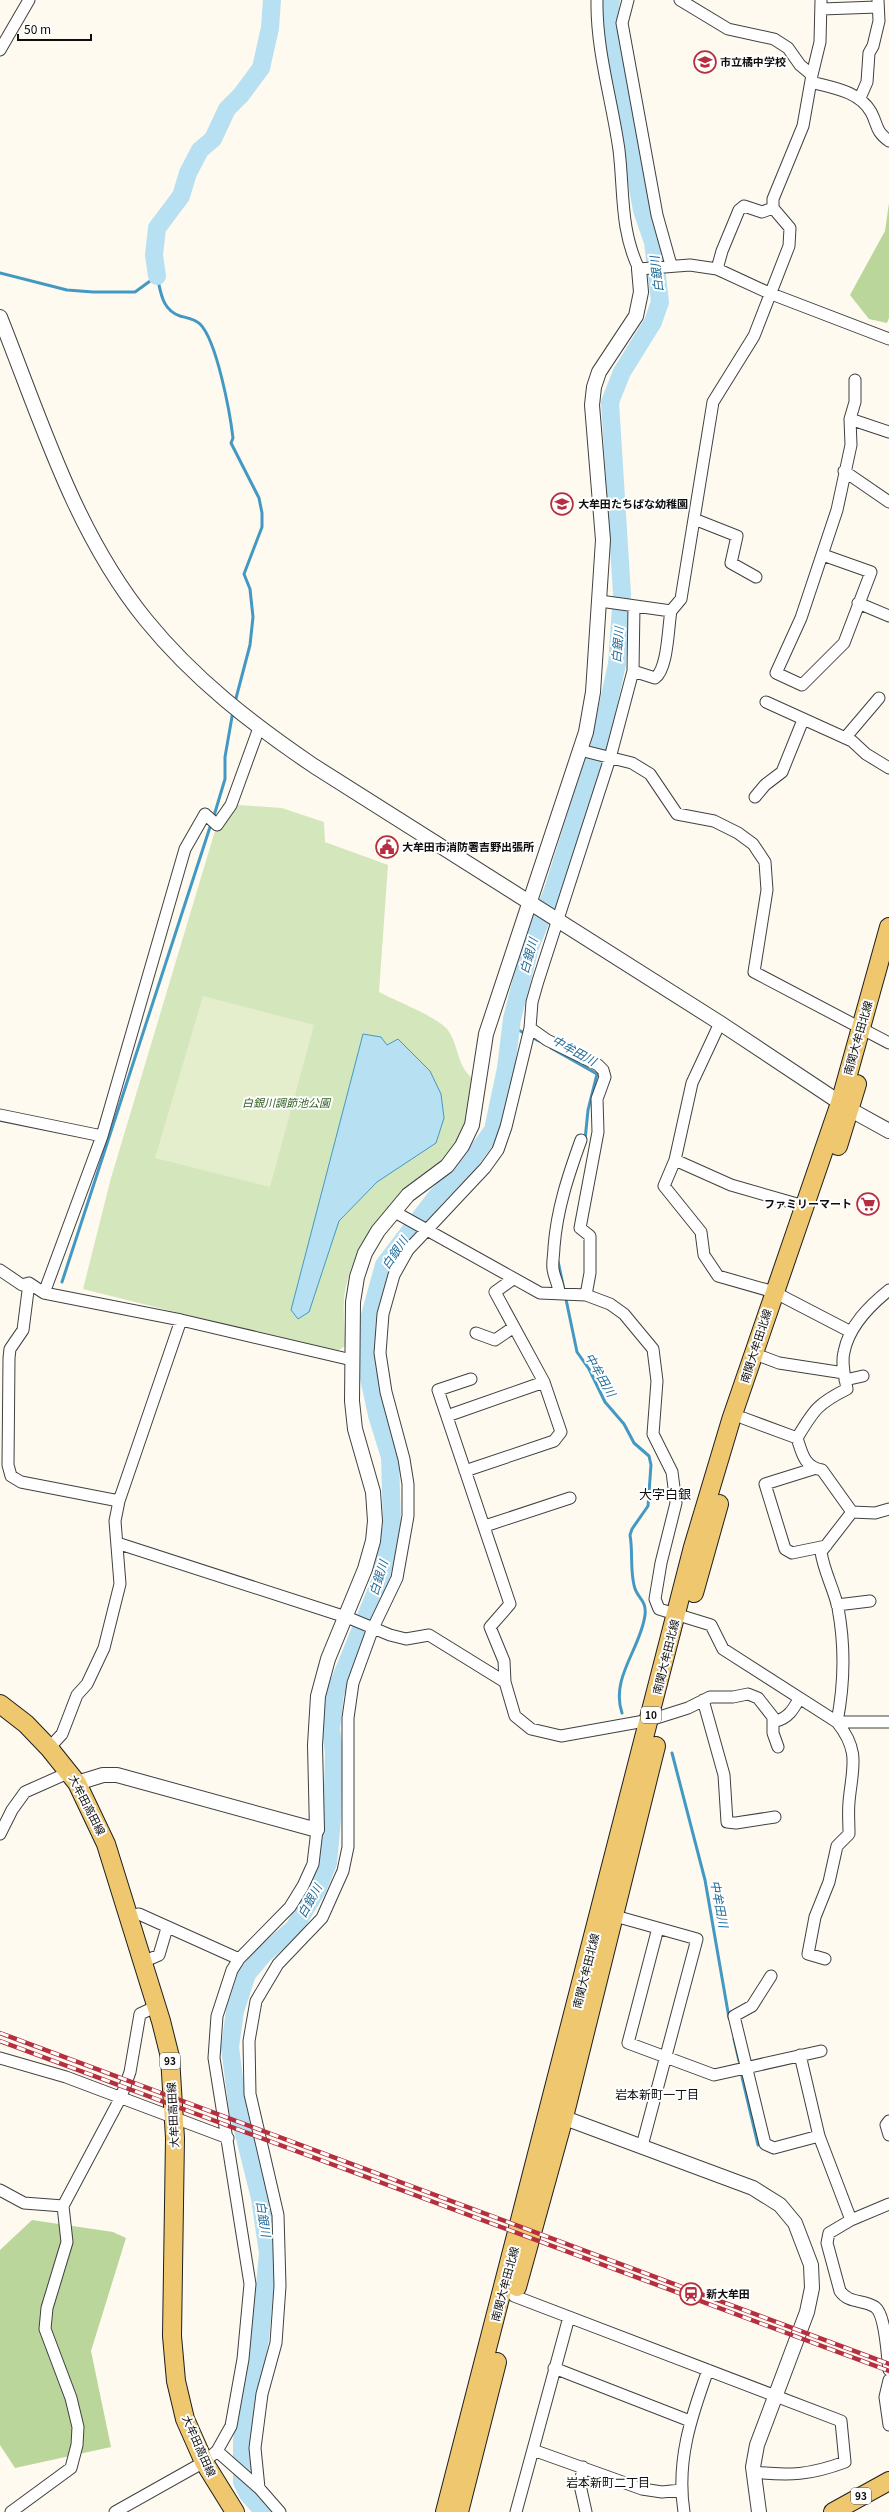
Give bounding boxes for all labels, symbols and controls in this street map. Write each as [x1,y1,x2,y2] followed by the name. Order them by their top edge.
[18,16,91,42] scale bar
[24,20,51,37] text: 50 m
[692,49,718,75] school or university icon: 市立橘中学校
[720,53,786,69] place label: 市立橘中学校
[645,253,666,293] water label: 白銀川
[549,491,575,517] school or university icon: 大牟田たちばな幼稚園
[578,495,688,511] place label: 大牟田たちばな幼稚園
[606,624,627,664] water label: 白銀川
[374,834,400,860] public building icon: 大牟田市消防署吉野出張所
[402,838,534,854] place label: 大牟田市消防署吉野出張所
[514,934,541,975] water label: 白銀川
[839,999,875,1077] street label: 南関大牟田北線
[550,1031,602,1070] water label: 中牟田川
[242,1094,332,1110] park label: 白銀川調節池公園
[855,1191,881,1217] supermarket icon: ファミリーマート
[764,1195,852,1211] place label: ファミリーマート
[377,1231,412,1272] water label: 白銀川
[736,1307,775,1385] street label: 南関大牟田北線
[582,1349,622,1401] water label: 中牟田川
[639,1484,691,1503] district label: 大字白銀
[364,1556,392,1597] water label: 白銀川
[648,1617,682,1696] street label: 南関大牟田北線
[641,1707,661,1723] road number: 10
[66,1772,110,1838] street label: 大牟田高田線
[293,1879,326,1920] water label: 白銀川
[708,1879,734,1931] water label: 中牟田川
[568,1931,602,2010] street label: 南関大牟田北線
[160,2053,180,2069] road number: 93
[162,2082,182,2148] street label: 大牟田高田線
[615,2085,699,2102] district label: 岩本新町一丁目
[253,2200,276,2240] water label: 白銀川
[486,2244,522,2323] street label: 南関大牟田北線
[678,2281,704,2307] station icon: 新大牟田
[706,2285,750,2301] place label: 新大牟田
[179,2412,221,2479] street label: 大牟田高田線
[566,2473,650,2490] district label: 岩本新町二丁目
[851,2488,871,2504] road number: 93

